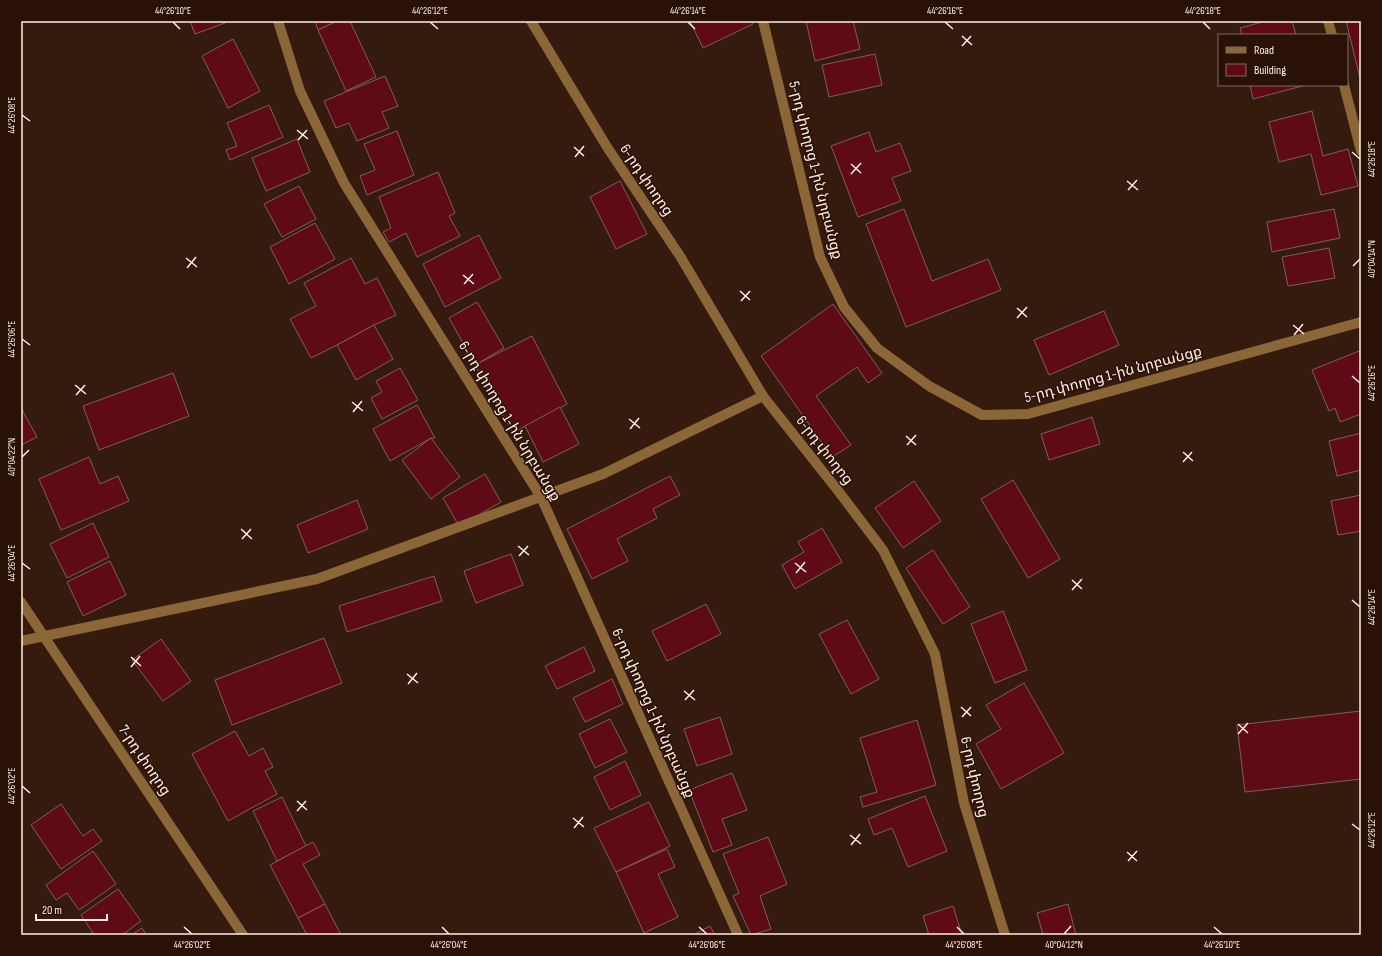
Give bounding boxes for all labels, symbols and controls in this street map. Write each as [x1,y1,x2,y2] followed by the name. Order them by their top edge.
[155,5,191,17] text: 44°26'10"E
[412,5,448,17] text: 44°26'12"E
[670,5,706,17] text: 44°26'14"E
[927,5,963,17] text: 44°26'16"E
[1185,5,1221,17] text: 44°26'18"E
[1218,34,1348,86] legend
[1254,43,1274,58] text: Road
[1254,63,1286,78] text: Building
[784,79,847,261] street label: 5-րդ փողոց 1-ին նրբանցք
[6,97,18,133] text: 44°26'08"E
[616,141,678,220] street label: 6-րդ փողոց
[1366,141,1378,177] text: 44°26'18"E
[1366,240,1378,278] text: 40°04'14"N
[6,321,18,357] text: 44°26'06"E
[454,338,565,505] street label: 6-րդ փողոց 1-ին նրբանցք
[1022,342,1204,407] street label: 5-րդ փողոց 1-ին նրբանցք
[1366,365,1378,401] text: 44°26'16"E
[792,412,857,489] street label: 6-րդ փողոց
[6,438,18,476] text: 40°04'22"N
[6,545,18,581] text: 44°26'04"E
[1366,589,1378,625] text: 44°26'14"E
[608,625,700,801] street label: 6-րդ փողոց 1-ին նրբանցք
[114,721,175,799] street label: 7-րդ փողոց
[956,735,993,819] street label: 6-րդ փողոց
[6,768,18,804] text: 44°26'02"E
[1366,812,1378,848] text: 44°26'12"E
[36,896,107,922] scale bar
[42,903,62,918] text: 20 m
[174,939,210,951] text: 44°26'02"E
[431,939,467,951] text: 44°26'04"E
[689,939,725,951] text: 44°26'06"E
[946,939,982,951] text: 44°26'08"E
[1045,939,1083,951] text: 40°04'12"N
[1204,939,1240,951] text: 44°26'10"E

